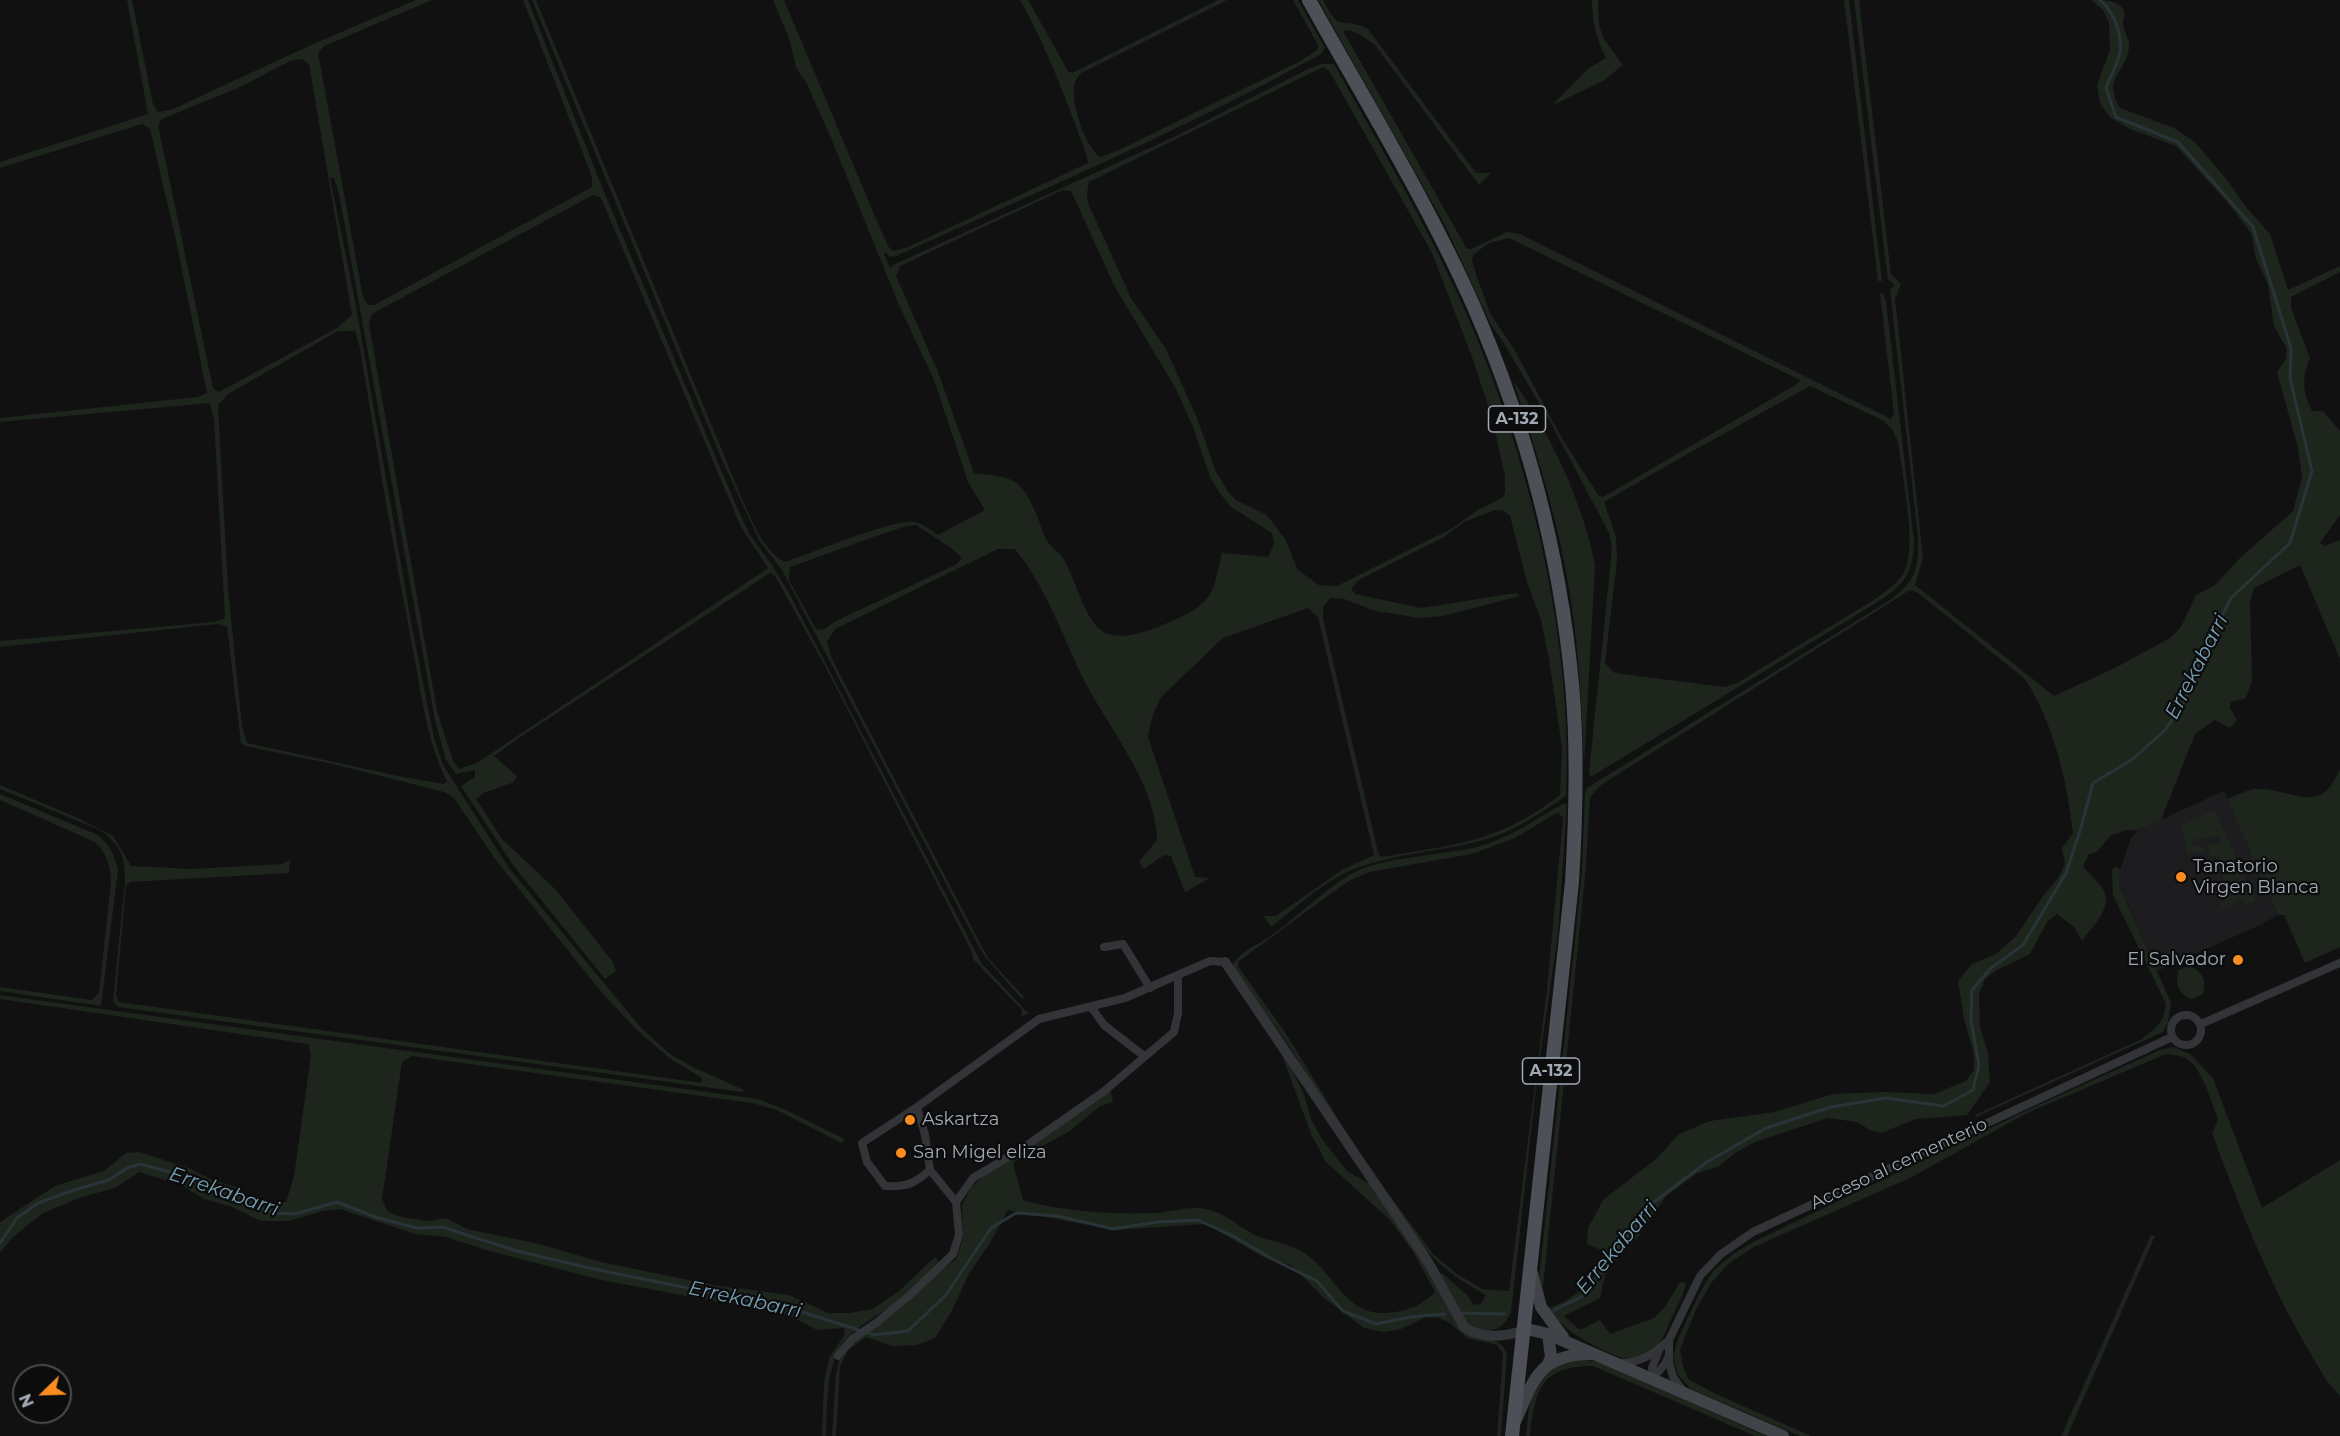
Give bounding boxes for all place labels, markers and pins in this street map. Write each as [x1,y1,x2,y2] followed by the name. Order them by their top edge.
[2193,856,2319,898] place label: Tanatorio Virgen Blanca
[2174,870,2188,884] marker: Tanatorio Virgen Blanca
[2127,949,2226,971] place label: El Salvador
[2231,953,2245,967] marker: El Salvador
[922,1109,999,1131] place label: Askartza
[903,1113,917,1127] marker: Askartza
[913,1142,1047,1164] place label: San Migel eliza
[894,1146,908,1160] marker: San Migel eliza

